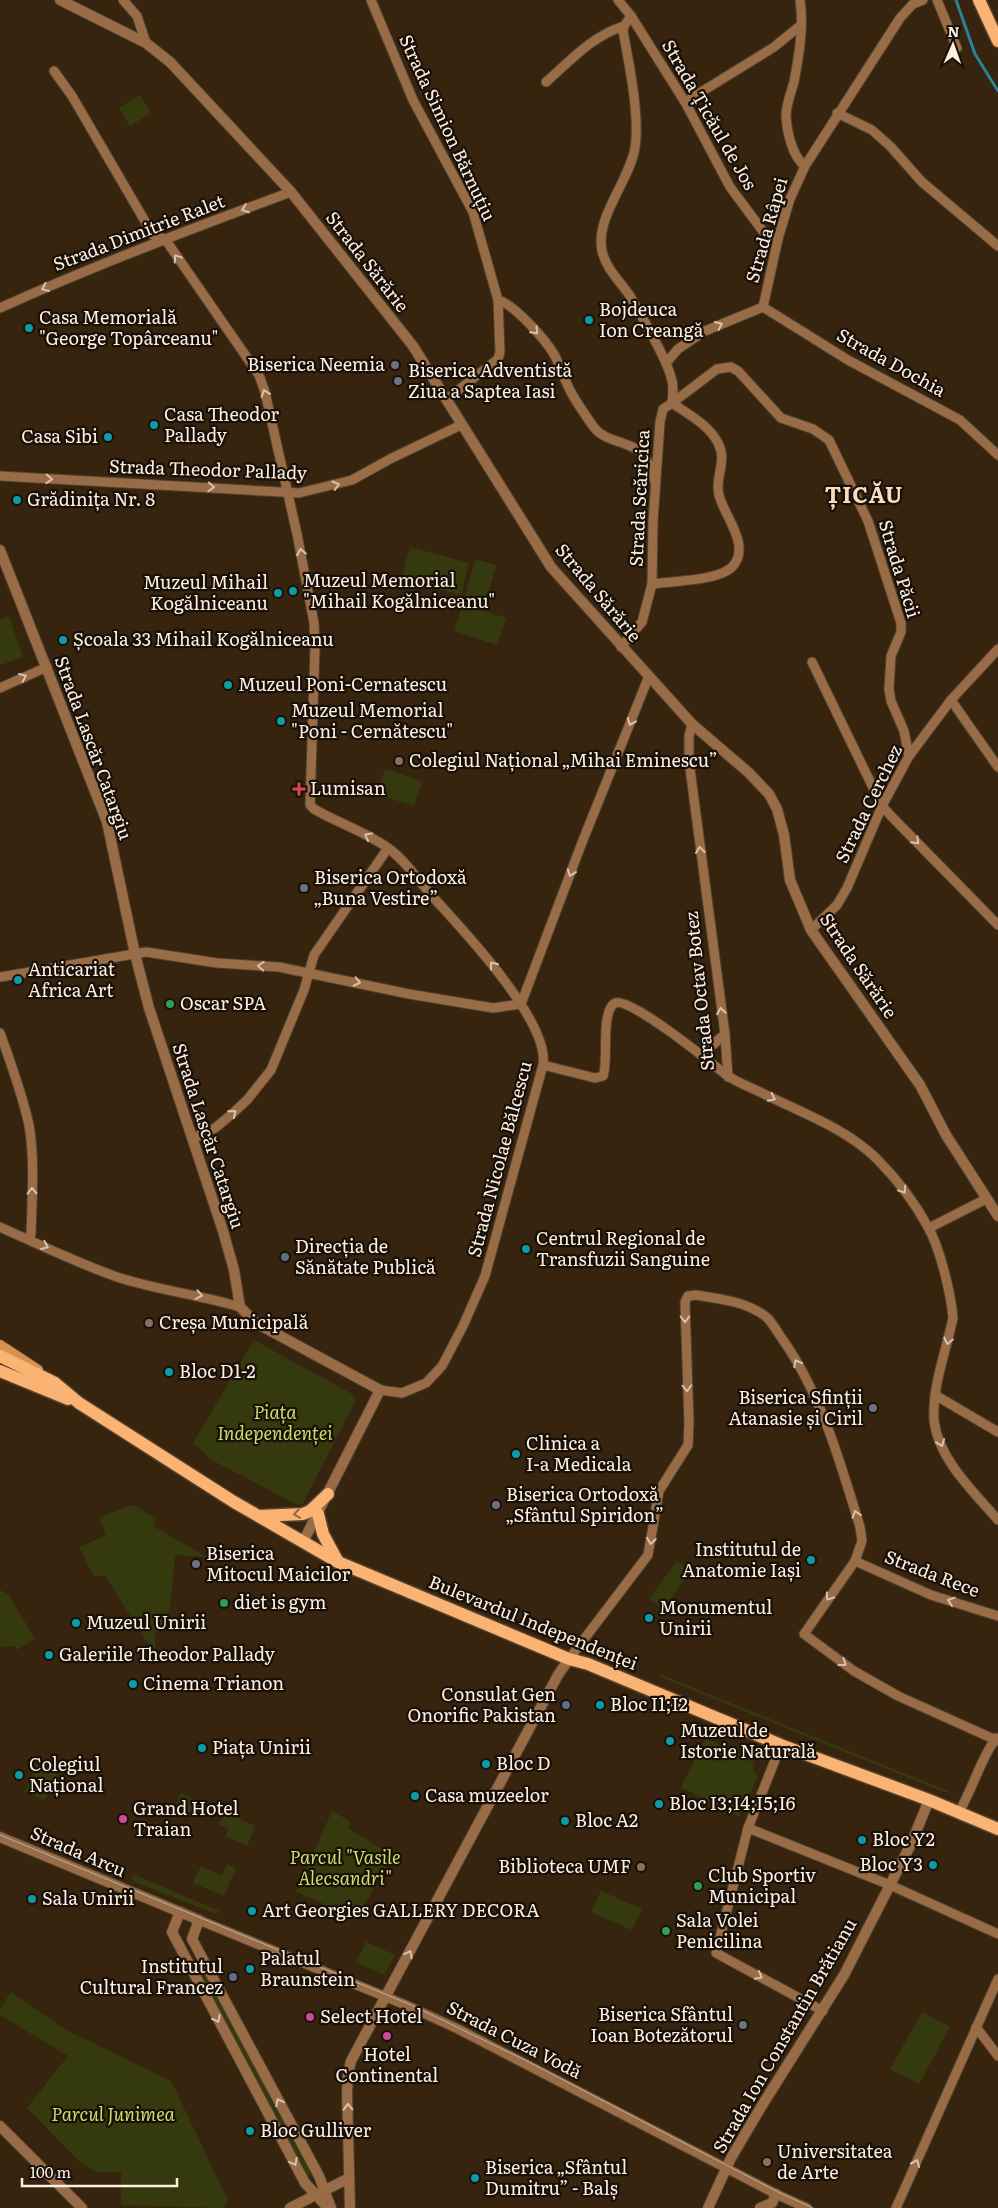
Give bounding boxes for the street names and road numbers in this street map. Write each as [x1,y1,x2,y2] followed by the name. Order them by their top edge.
[393,30,503,225] street label: Strada Simion Bărnuțiu
[656,34,764,195] street label: Strada Țicăul de Jos
[738,174,794,286] street label: Strada Râpei
[49,186,229,277] street label: Strada Dimitrie Ralet
[320,205,416,317] street label: Strada Sărărie
[832,321,951,403] street label: Strada Dochia
[621,428,656,567] street label: Strada Scăricica
[109,452,308,485] street label: Strada Theodor Pallady
[873,516,928,621] street label: Strada Păcii
[550,537,649,647] street label: Strada Sărărie
[49,652,140,843] street label: Strada Lascăr Catargiu
[827,739,908,867] street label: Strada Cerchez
[814,907,905,1023] street label: Strada Sărărie
[677,910,720,1072] street label: Strada Octav Botez
[167,1039,252,1232] street label: Strada Lascăr Catargiu
[459,1058,538,1260] street label: Strada Nicolae Bălcescu
[881,1542,984,1603] street label: Strada Rece
[425,1567,642,1676] street label: Bulevardul Independenței
[27,1818,131,1883] street label: Strada Arcu
[705,1913,862,2158] street label: Strada Ion Constantin Brătianu
[442,1993,587,2085] street label: Strada Cuza Vodă

